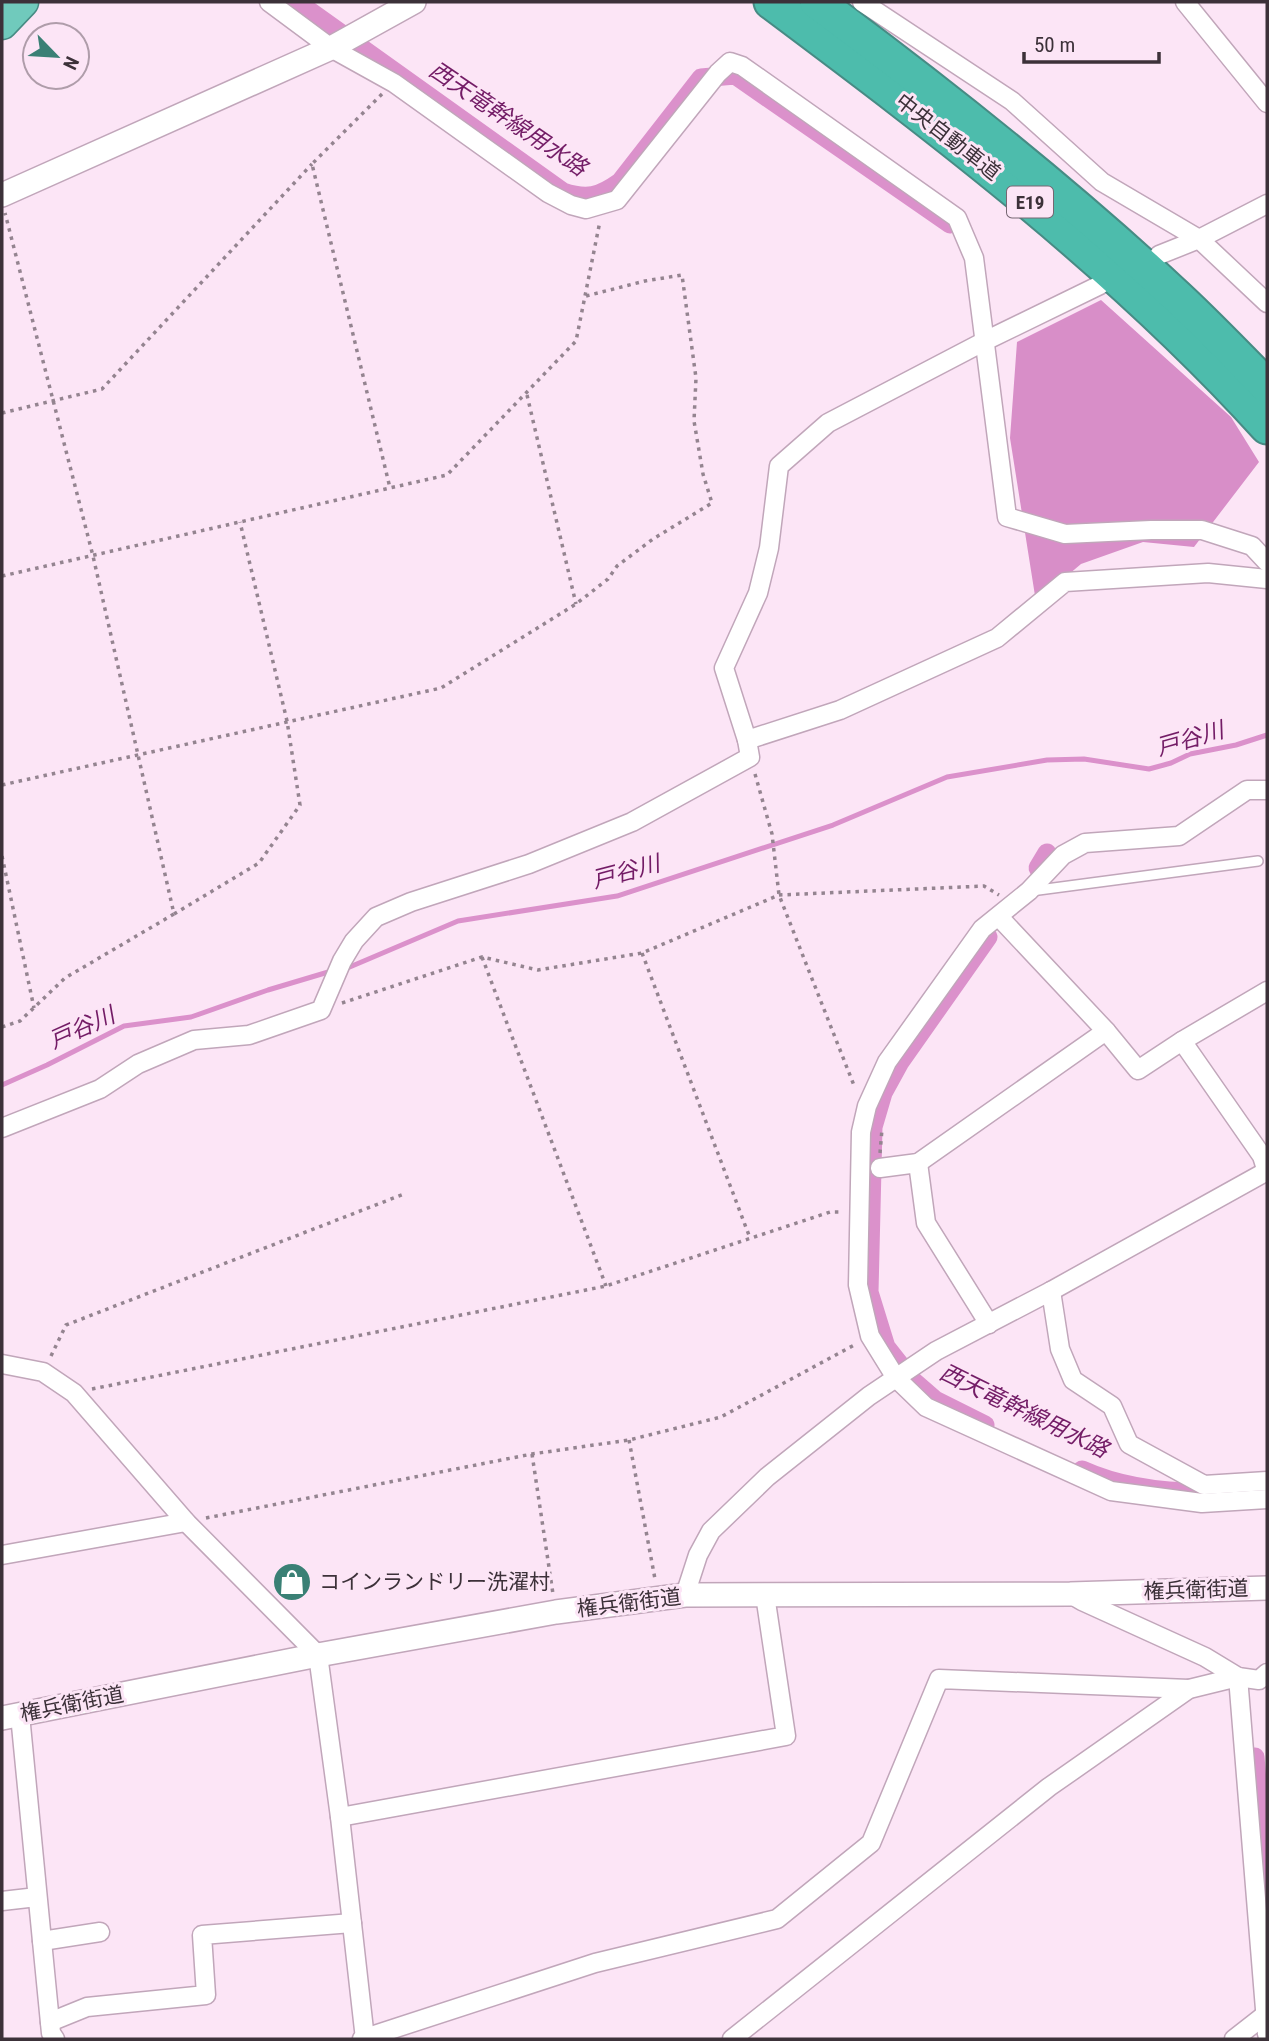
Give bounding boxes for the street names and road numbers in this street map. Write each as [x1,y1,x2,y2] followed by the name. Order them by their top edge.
[891,89,1005,185] street label: 中央自動車道
[1007,186,1053,218] road number: E19
[1143,1576,1249,1604] street label: 権兵衛街道
[575,1585,683,1621] street label: 権兵衛街道
[18,1682,126,1726] street label: 権兵衛街道

